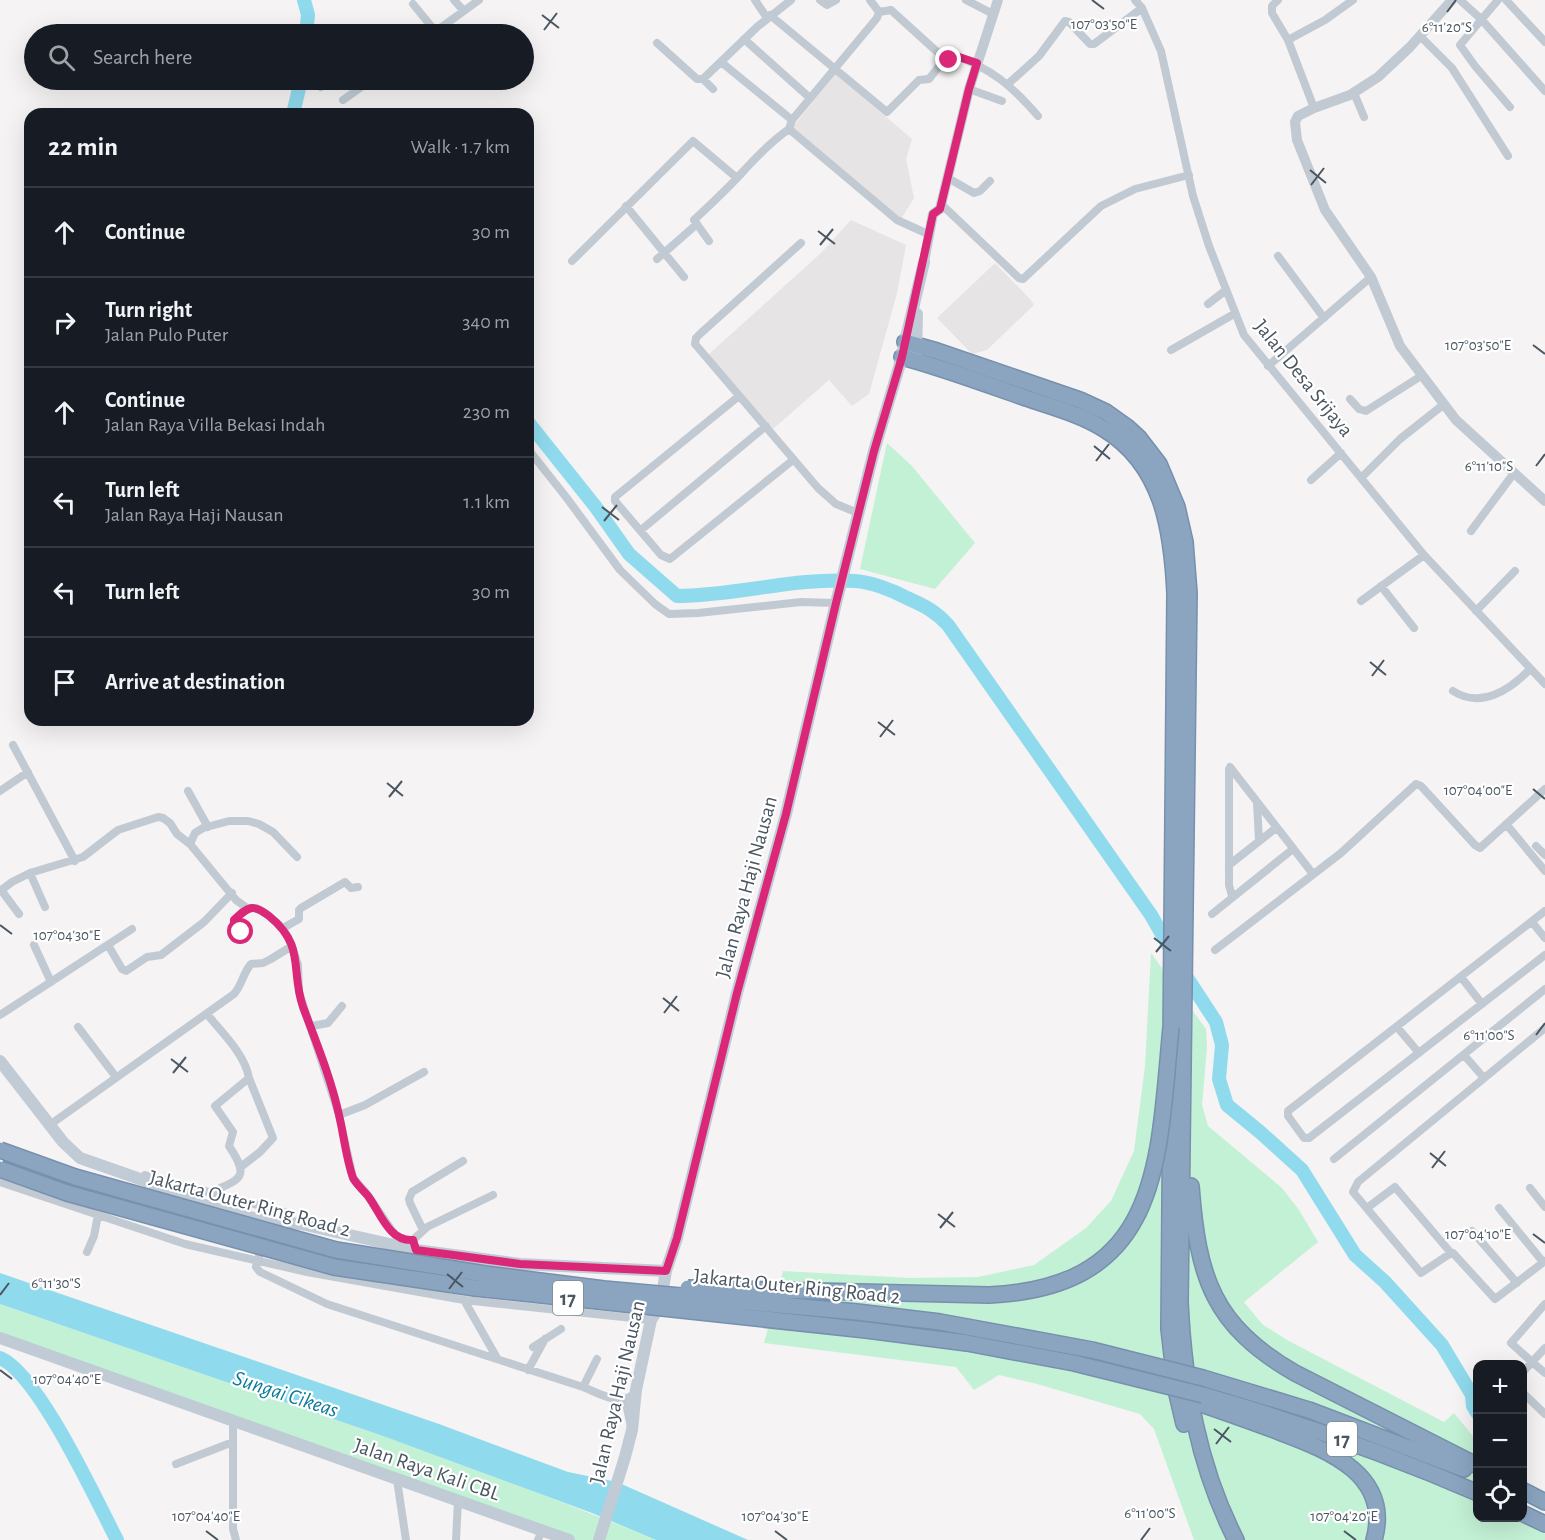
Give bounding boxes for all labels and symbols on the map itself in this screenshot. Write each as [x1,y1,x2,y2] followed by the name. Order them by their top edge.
[1071,17,1137,32] text: 107°03'50"E
[1422,20,1472,35] text: 6°11'20"S
[935,46,961,72] route end
[1250,316,1357,441] street label: Jalan Desa Srijaya
[1445,338,1511,353] text: 107°03'50"E
[1465,459,1513,474] text: 6°11'10"S
[1444,783,1512,798] text: 107°04'00"E
[712,794,781,980] street label: Jalan Raya Haji Nausan
[227,918,253,944] route start
[34,928,100,943] text: 107°04'30"E
[1463,1028,1515,1043] text: 6°11'00"S
[147,1166,353,1240] street label: Jakarta Outer Ring Road 2
[1445,1227,1511,1242] text: 107°04'10"E
[693,1265,901,1308] street label: Jakarta Outer Ring Road 2
[31,1276,81,1291] text: 6°11'30"S
[553,1281,583,1315] road number: 17
[586,1298,649,1486] street label: Jalan Raya Haji Nausan
[231,1367,341,1421] water label: Sungai Cikeas
[33,1372,101,1387] text: 107°04'40"E
[1327,1422,1357,1456] road number: 17
[351,1435,503,1504] street label: Jalan Raya Kali CBL
[1124,1506,1176,1521] text: 6°11'00"S
[172,1509,240,1524] text: 107°04'40"E
[742,1509,808,1524] text: 107°04'30"E
[1310,1509,1378,1524] text: 107°04'20"E

